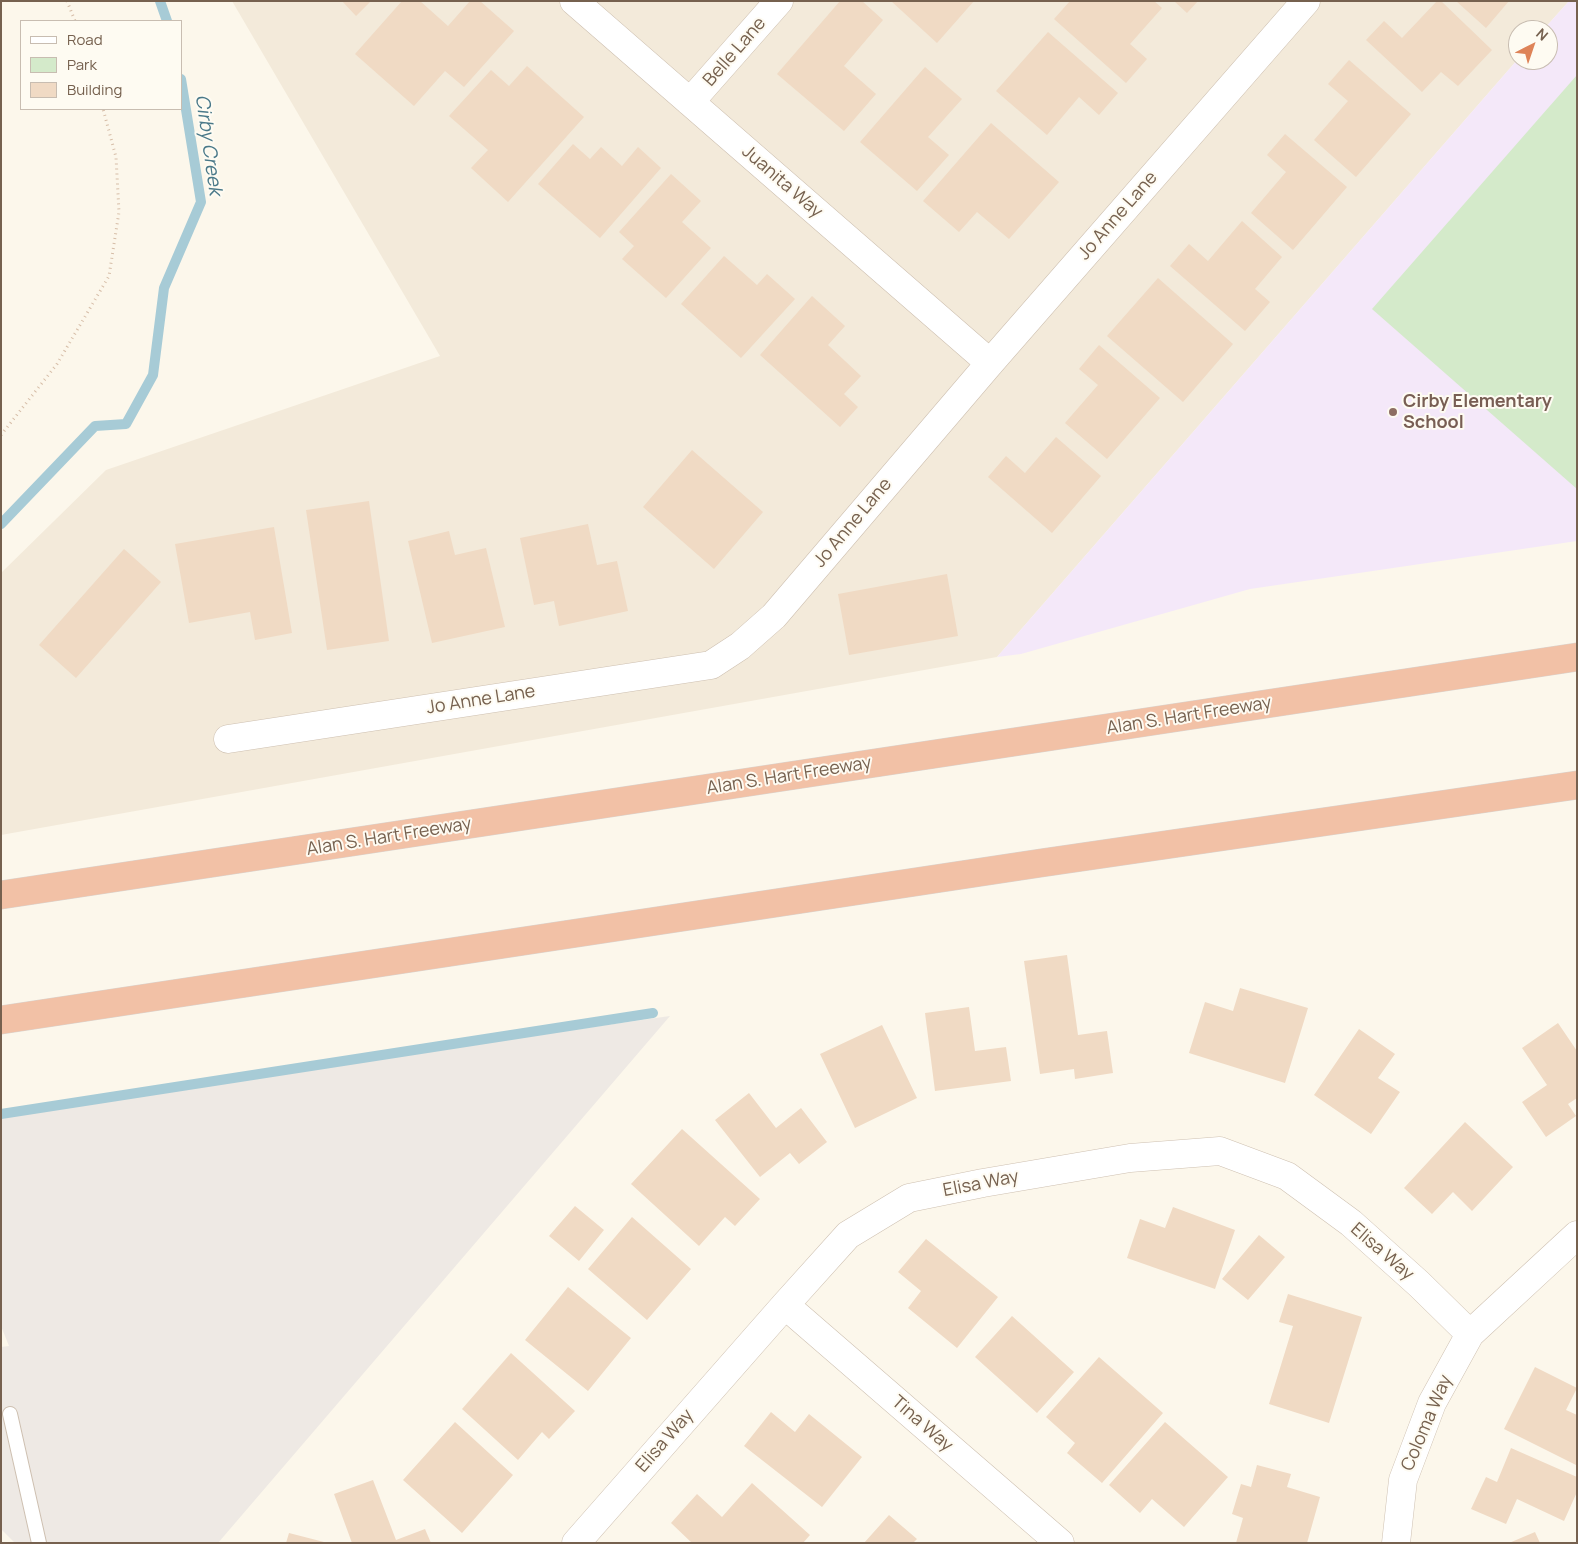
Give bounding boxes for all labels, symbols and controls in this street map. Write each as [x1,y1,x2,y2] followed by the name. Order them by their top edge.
[699,13,771,91] street label: Belle Lane
[20,20,182,110] legend
[1508,20,1558,70] north arrow
[1532,24,1553,45] text: N
[67,29,103,50] text: Road
[67,54,97,75] text: Park
[67,79,122,100] text: Building
[190,93,226,197] water label: Cirby Creek
[737,141,827,223] street label: Juanita Way
[1074,167,1162,265] street label: Jo Anne Lane
[1403,391,1552,434] place label: Cirby Elementary School
[1387,406,1399,418] marker: Cirby Elementary School
[809,474,897,572] street label: Jo Anne Lane
[425,681,537,719] street label: Jo Anne Lane
[1105,692,1273,740] street label: Alan S. Hart Freeway
[705,752,873,800] street label: Alan S. Hart Freeway
[305,813,473,861] street label: Alan S. Hart Freeway
[941,1166,1021,1202] street label: Elisa Way
[1346,1219,1418,1285] street label: Elisa Way
[1397,1372,1457,1474] street label: Coloma Way
[887,1392,957,1456] street label: Tina Way
[632,1405,698,1477] street label: Elisa Way

